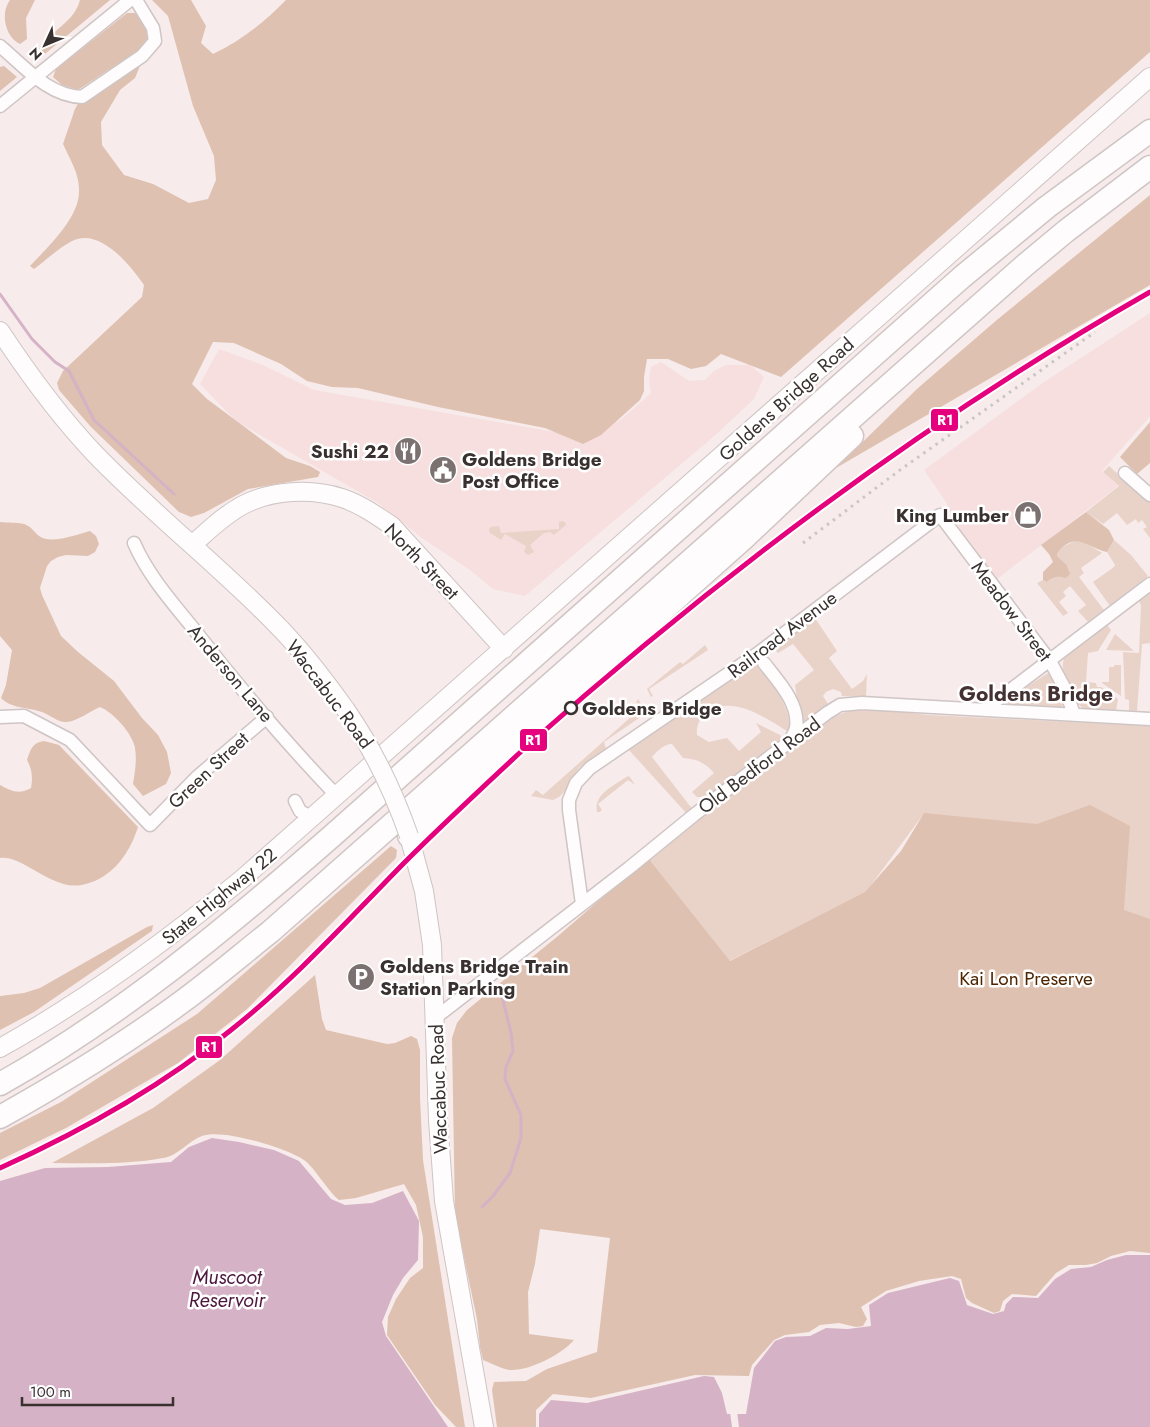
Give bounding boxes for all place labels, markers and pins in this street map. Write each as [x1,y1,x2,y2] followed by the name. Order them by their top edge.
[393,436,423,466] restaurant icon: Sushi 22
[311,438,389,465] place label: Sushi 22
[462,446,602,495] place label: Goldens Bridge Post Office
[428,455,458,485] public building icon: Goldens Bridge Post Office
[1013,500,1043,530] shop icon: King Lumber
[896,502,1009,529] place label: King Lumber
[582,695,722,722] place label: Goldens Bridge
[564,701,578,715] marker: Goldens Bridge
[380,953,569,1002] place label: Goldens Bridge Train Station Parking
[346,962,376,992] parking icon: Goldens Bridge Train Station Parking

